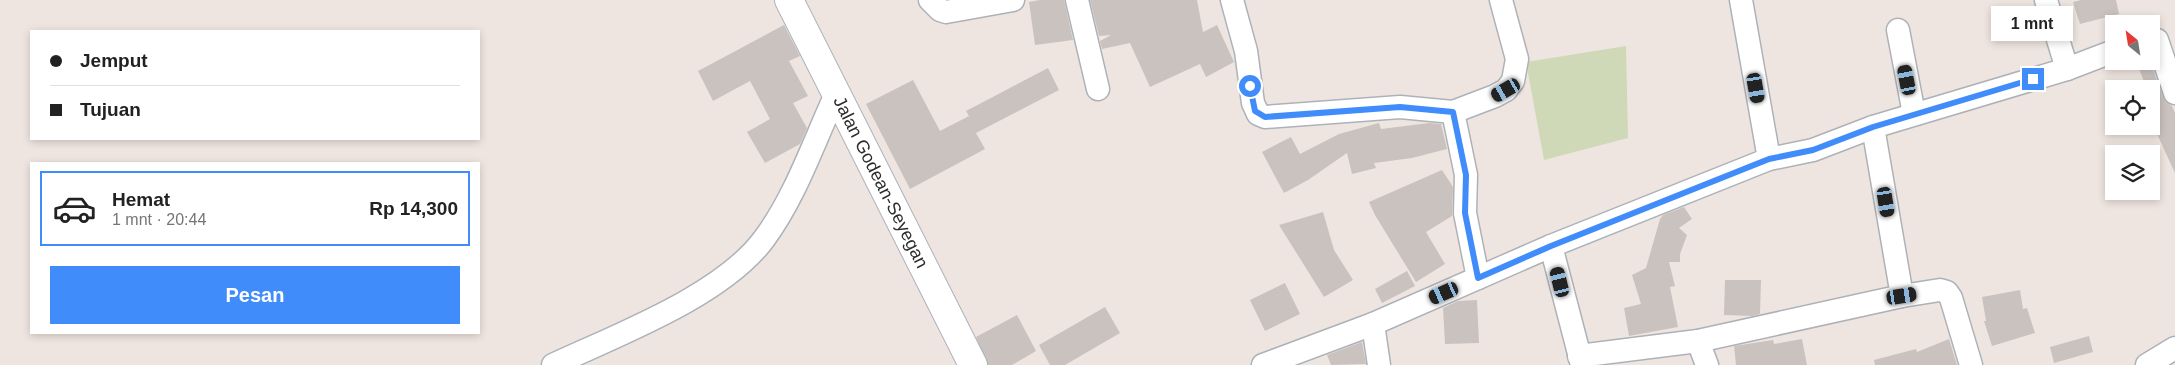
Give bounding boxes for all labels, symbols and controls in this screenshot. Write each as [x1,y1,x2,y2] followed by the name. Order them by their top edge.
[1992,7,2074,42] callout: 1 mnt
[2011,15,2053,32] text: 1 mnt
[2105,15,2160,70] north arrow
[2105,15,2160,200] map controls
[80,50,148,71] text: Jemput
[1896,64,1917,96] car
[2022,68,2044,90] route end
[1746,72,1765,104] car
[1239,75,1261,97] route start
[1489,76,1522,104] car
[2105,80,2160,135] button: locate
[829,93,932,271] street label: Jalan Godean-Seyegan
[80,99,141,120] text: Tujuan
[2105,145,2160,200] button: layers
[52,186,97,231] icon: car
[1876,186,1895,218] car
[112,189,170,210] text: Hemat
[369,198,458,219] text: Rp 14,300
[112,211,206,228] text: 1 mnt · 20:44
[50,266,460,324] button: Pesan
[1549,266,1570,298] car
[1427,280,1460,306] car
[1886,286,1917,306] car

